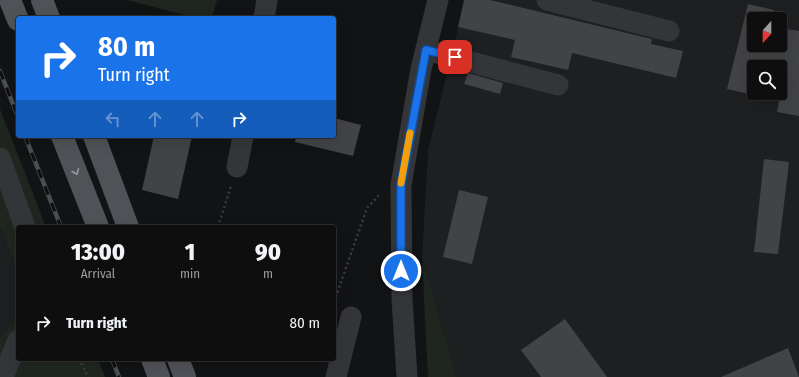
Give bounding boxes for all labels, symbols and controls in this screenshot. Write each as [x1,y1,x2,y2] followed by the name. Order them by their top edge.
[747,12,787,52] north arrow
[747,12,787,100] map controls
[98,30,155,63] text: 80 m
[32,32,84,84] icon: right
[438,40,472,74] pin
[444,46,466,68] icon: arrive
[747,60,787,100] button: search
[98,64,170,86] text: Turn right
[102,108,124,130] icon: left
[144,108,166,130] icon: ahead
[186,108,208,130] icon: ahead
[228,108,250,130] icon: right
[71,169,79,176] one-way arrow
[71,238,125,266] text: 13:00
[185,238,195,266] text: 1
[255,238,281,266] text: 90
[380,250,422,292] position arrow
[81,266,115,281] text: Arrival
[180,266,200,281] text: min
[263,266,273,281] text: m
[32,312,54,334] icon: right
[66,314,127,332] text: Turn right
[290,314,320,332] text: 80 m

